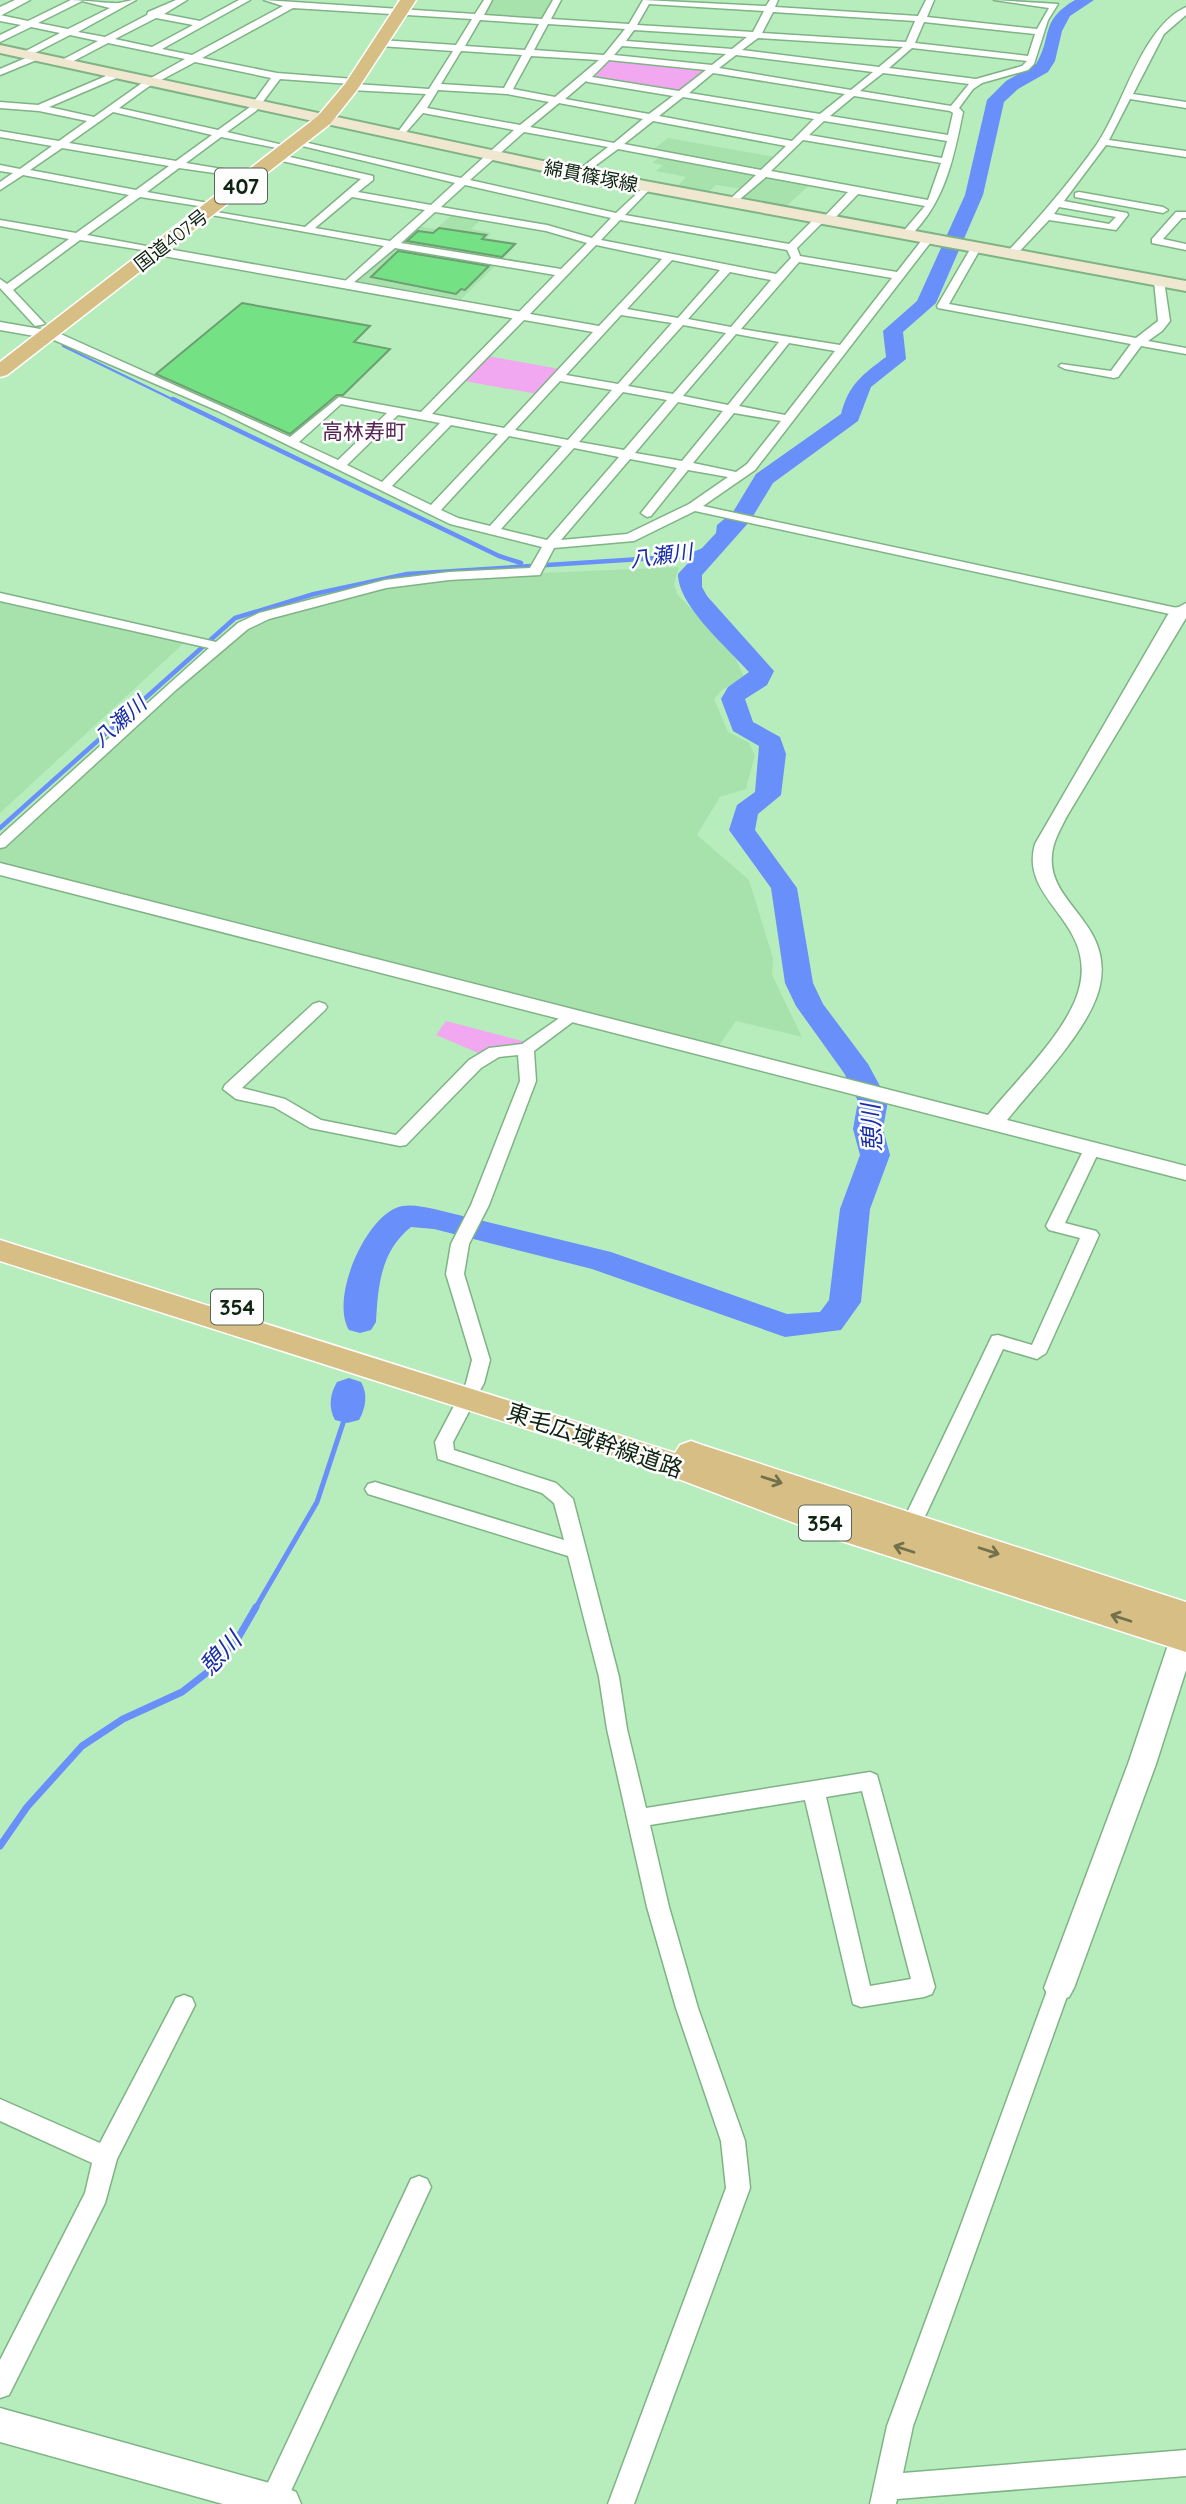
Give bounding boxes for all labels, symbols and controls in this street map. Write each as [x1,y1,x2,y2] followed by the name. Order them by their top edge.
[542,155,640,197] street label: 綿貫篠塚線
[215,168,267,204] road number: 407
[129,204,213,276] street label: 国道407号
[322,418,406,444] district label: 高林寿町
[628,537,696,572] water label: 八瀬川
[87,689,153,752] water label: 八瀬川
[855,1100,887,1153] water label: 憩川
[211,1290,263,1324] road number: 354
[503,1396,687,1484] street label: 東毛広域幹線道路
[761,1475,783,1487] one-way arrow
[799,1506,851,1540] road number: 354
[893,1542,915,1555] one-way arrow
[977,1545,999,1558] one-way arrow
[1110,1611,1132,1624] one-way arrow
[193,1623,249,1681] water label: 憩川

